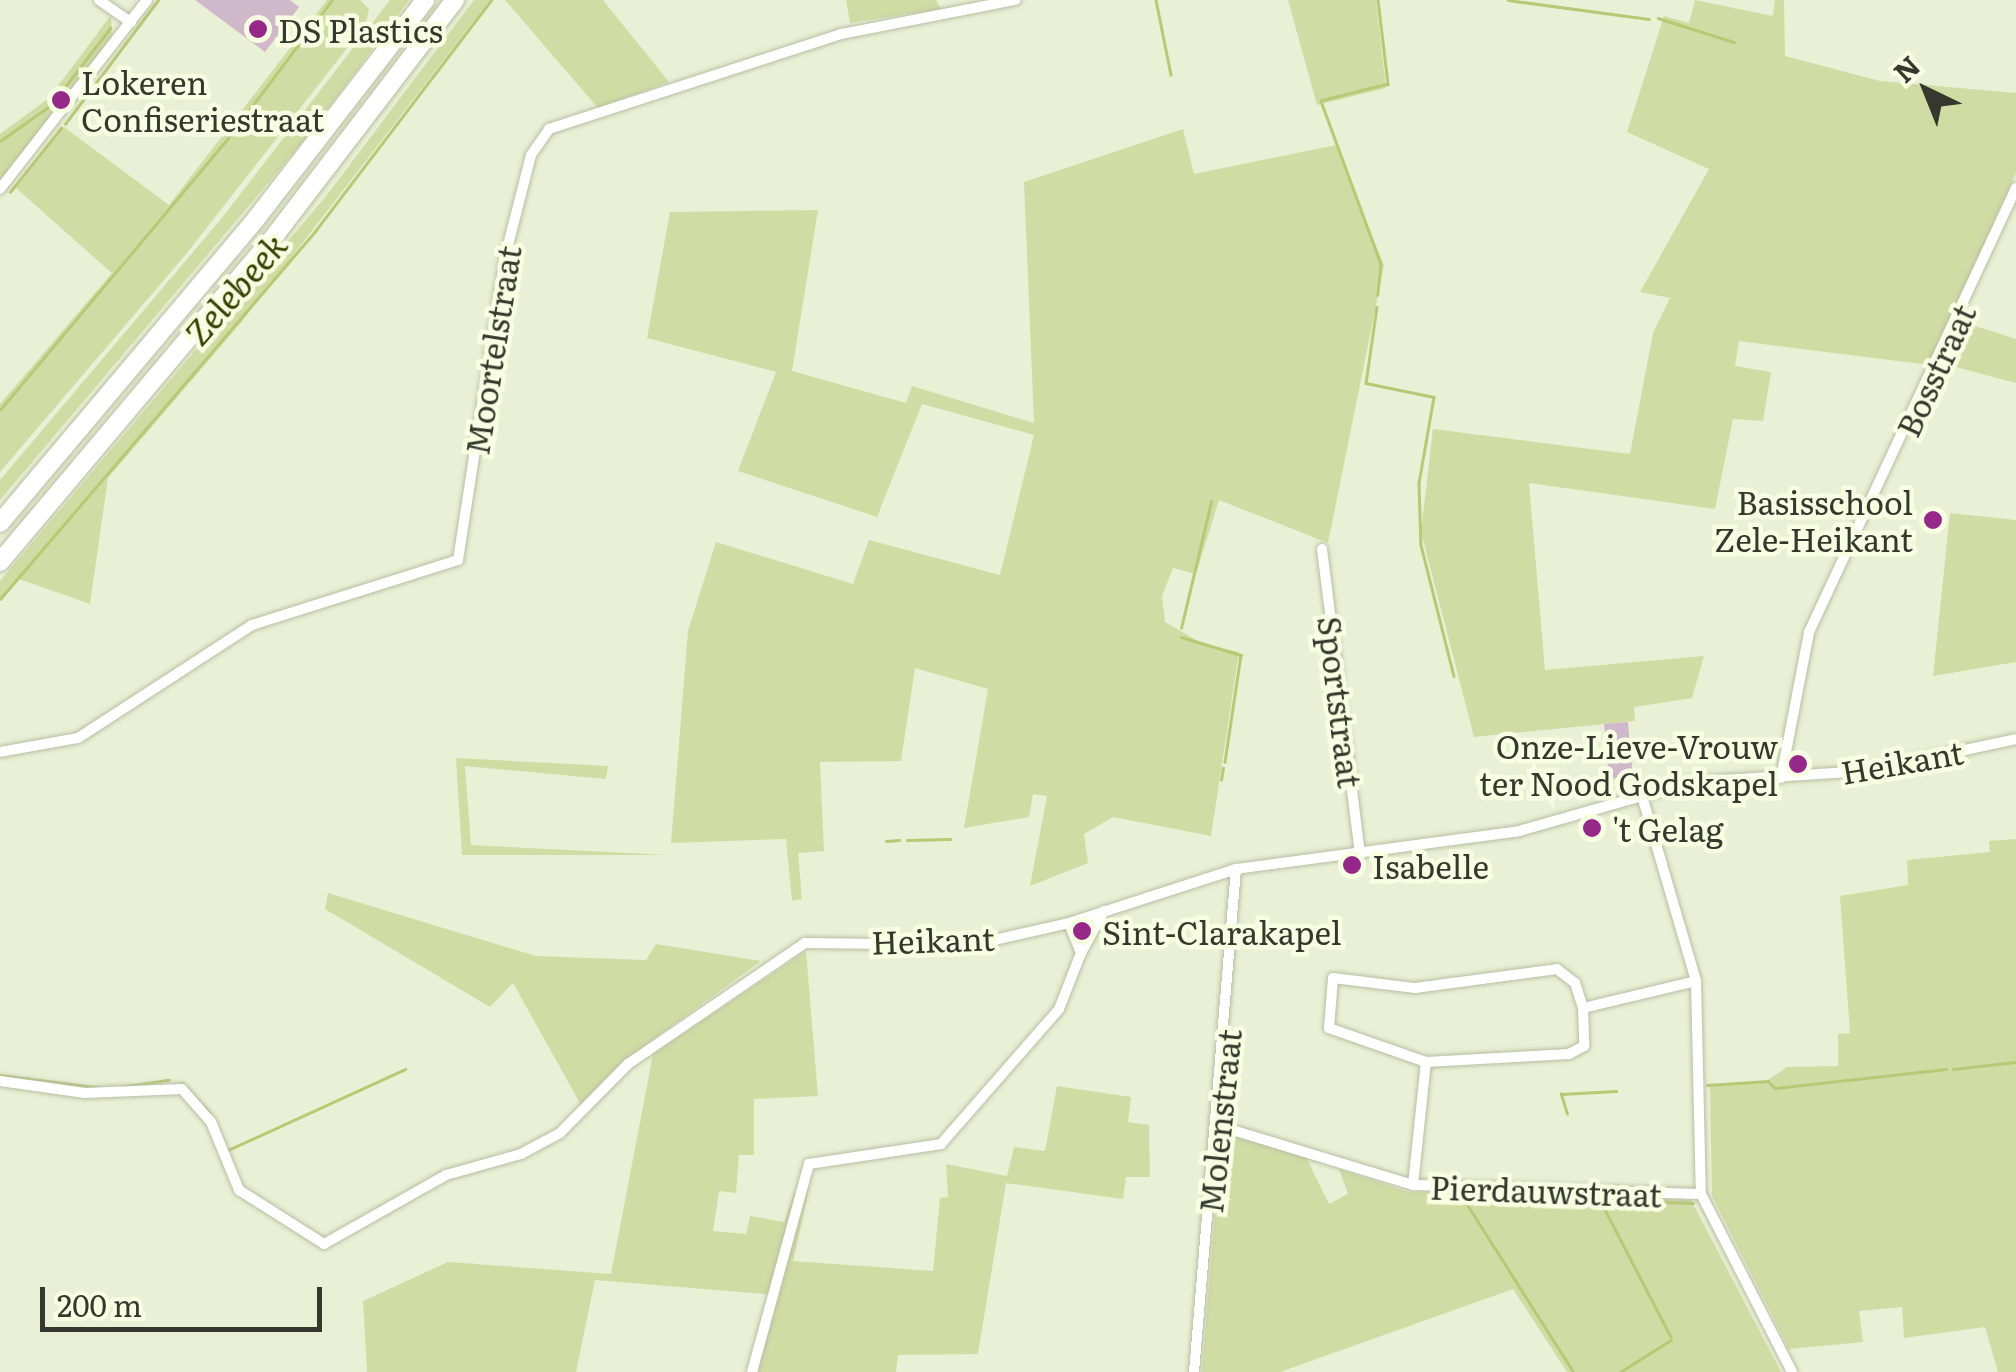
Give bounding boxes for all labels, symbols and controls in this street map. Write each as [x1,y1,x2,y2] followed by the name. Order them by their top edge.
[278,10,443,48] place label: DS Plastics
[247,18,269,40] marker: DS Plastics
[1876,40,1976,140] north arrow
[1883,45,1928,91] text: N
[81,63,324,138] place label: Lokeren Confiseriestraat
[50,89,72,111] marker: Lokeren Confiseriestraat
[174,223,294,353] water label: Zelebeek
[457,243,527,457] street label: Moortelstraat
[1888,298,1982,442] street label: Bosstraat
[1714,483,1913,558] place label: Basisschool Zele-Heikant
[1922,509,1944,531] marker: Basisschool Zele-Heikant
[1311,614,1371,790] street label: Sportstraat
[1479,727,1778,802] place label: Onze-Lieve-Vrouw ter Nood Godskapel
[1838,731,1966,791] street label: Heikant
[1787,753,1809,775] marker: Onze-Lieve-Vrouw ter Nood Godskapel
[1612,809,1724,847] place label: 't Gelag
[1581,817,1603,839] marker: 't Gelag
[1372,846,1489,884] place label: Isabelle
[1341,854,1363,876] marker: Isabelle
[1102,912,1341,950] place label: Sint-Clarakapel
[871,918,995,960] street label: Heikant
[1071,920,1093,942] marker: Sint-Clarakapel
[1190,1027,1248,1215] street label: Molenstraat
[1429,1167,1663,1213] street label: Pierdauwstraat
[45,1267,328,1329] scale bar
[57,1282,142,1326] text: 200 m

